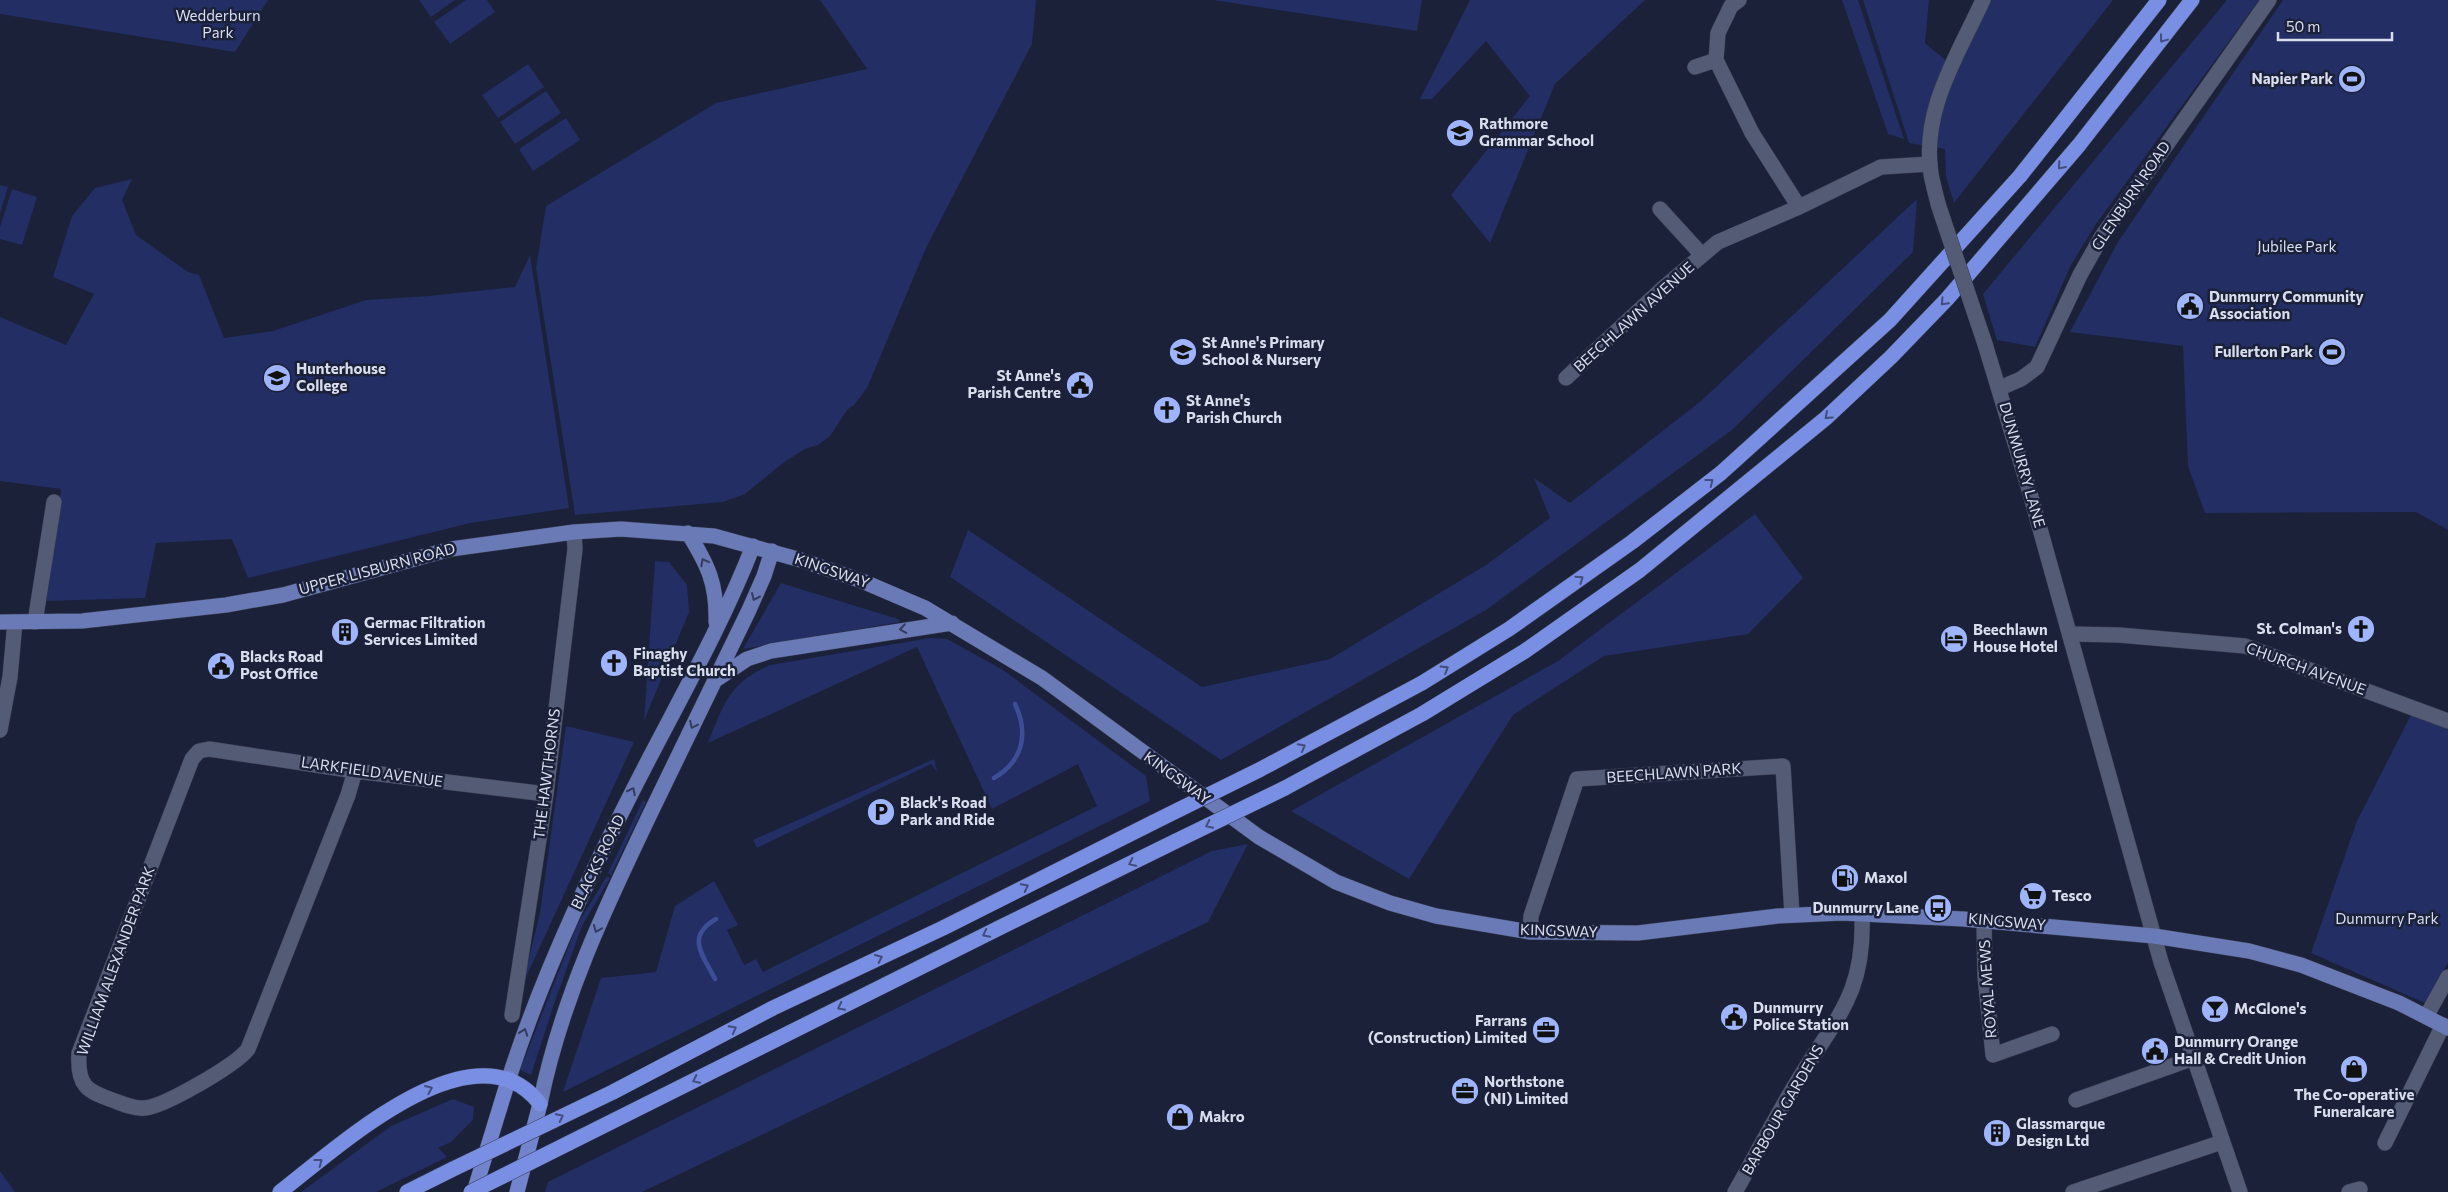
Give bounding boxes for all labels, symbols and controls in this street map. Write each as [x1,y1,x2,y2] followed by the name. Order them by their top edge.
[175,6,261,41] park label: Wedderburn Park
[2278,10,2392,42] scale bar
[2286,17,2320,35] text: 50 m
[2160,33,2168,42] one-way arrow
[2337,64,2367,94] sports icon: Napier Park
[2251,69,2333,87] place label: Napier Park
[1479,114,1594,149] place label: Rathmore Grammar School
[1445,118,1475,148] school or university icon: Rathmore Grammar School
[2087,137,2173,253] street label: GLENBURN ROAD
[2059,160,2067,169] one-way arrow
[2257,237,2337,255] park label: Jubilee Park
[1569,257,1697,375] street label: BEECHLAWN AVENUE
[2209,287,2364,322] place label: Dunmurry Community Association
[2175,291,2205,321] public building icon: Dunmurry Community Association
[1941,296,1950,305] one-way arrow
[1202,333,1326,368] place label: St Anne's Primary School & Nursery
[1168,337,1198,367] school or university icon: St Anne's Primary School & Nursery
[2317,337,2347,367] sports icon: Fullerton Park
[2214,342,2313,360] place label: Fullerton Park
[296,359,386,394] place label: Hunterhouse College
[262,363,292,393] school or university icon: Hunterhouse College
[967,366,1061,401] place label: St Anne's Parish Centre
[1065,370,1095,400] public building icon: St Anne's Parish Centre
[1186,391,1282,426] place label: St Anne's Parish Church
[1152,395,1182,425] church icon: St Anne's Parish Church
[1996,400,2050,530] street label: DUNMURRY LANE
[1825,410,1834,419] one-way arrow
[1704,479,1713,487] one-way arrow
[297,538,457,598] street label: UPPER LISBURN ROAD
[792,549,872,591] street label: KINGSWAY
[701,558,711,567] one-way arrow
[1574,576,1584,585] one-way arrow
[751,592,762,601] one-way arrow
[364,613,486,648] place label: Germac Filtration Services Limited
[2346,614,2376,644] church icon: St. Colman's
[330,617,360,647] building icon: Germac Filtration Services Limited
[2257,619,2342,637] place label: St. Colman's
[1973,620,2058,655] place label: Beechlawn House Hotel
[899,623,908,633] one-way arrow
[1939,624,1969,654] hotel icon: Beechlawn House Hotel
[2244,638,2369,698] street label: CHURCH AVENUE
[633,644,736,679] place label: Finaghy Baptist Church
[240,647,323,682] place label: Blacks Road Post Office
[599,648,629,678] church icon: Finaghy Baptist Church
[206,651,236,681] public building icon: Blacks Road Post Office
[1439,666,1448,676] one-way arrow
[529,707,563,840] street label: THE HAWTHORNS
[688,720,699,729] one-way arrow
[1297,743,1306,753] one-way arrow
[1141,747,1215,808] street label: KINGSWAY
[300,752,444,790] street label: LARKFIELD AVENUE
[1606,758,1742,786] street label: BEECHLAWN PARK
[626,787,636,796] one-way arrow
[900,793,995,828] place label: Black's Road Park and Ride
[866,797,896,827] parking icon: Black's Road Park and Ride
[566,811,628,912] street label: BLACKS ROAD
[1206,819,1215,829] one-way arrow
[1129,856,1138,866] one-way arrow
[1830,863,1860,893] fuel station icon: Maxol
[72,864,158,1058] street label: WILLIAM ALEXANDER PARK
[1864,868,1907,886] place label: Maxol
[2018,881,2048,911] supermarket icon: Tesco
[1020,883,1029,893] one-way arrow
[2052,886,2092,904] place label: Tesco
[1923,893,1953,923] bus stop icon: Dunmurry Lane
[1812,898,1919,916] place label: Dunmurry Lane
[1967,909,2047,933] street label: KINGSWAY
[2335,909,2439,927] park label: Dunmurry Park
[1520,920,1599,940] street label: KINGSWAY
[592,924,603,933] one-way arrow
[983,928,992,938] one-way arrow
[1975,939,1999,1039] street label: ROYAL MEWS
[874,954,883,964] one-way arrow
[2200,994,2230,1024] bar icon: McGlone's
[1753,998,1849,1033] place label: Dunmurry Police Station
[2234,999,2307,1017] place label: McGlone's
[838,1001,847,1011] one-way arrow
[1719,1002,1749,1032] public building icon: Dunmurry Police Station
[1368,1011,1527,1046] place label: Farrans (Construction) Limited
[1531,1015,1561,1045] office icon: Farrans (Construction) Limited
[728,1025,737,1035] one-way arrow
[518,1028,528,1037] one-way arrow
[2174,1032,2306,1067] place label: Dunmurry Orange Hall & Credit Union
[2140,1036,2170,1066] public building icon: Dunmurry Orange Hall & Credit Union
[1738,1041,1827,1178] street label: BARBOUR GARDENS
[2339,1054,2369,1084] shop icon: The Co-operative Funeralcare
[1484,1072,1568,1107] place label: Northstone (NI) Limited
[692,1074,701,1084] one-way arrow
[1450,1076,1480,1106] office icon: Northstone (NI) Limited
[424,1084,433,1095] one-way arrow
[2294,1085,2414,1120] place label: The Co-operative Funeralcare
[1165,1102,1195,1132] shop icon: Makro
[1199,1107,1245,1125] place label: Makro
[555,1113,564,1123] one-way arrow
[2016,1114,2105,1149] place label: Glassmarque Design Ltd
[1982,1118,2012,1148] building icon: Glassmarque Design Ltd
[313,1160,322,1168] one-way arrow

